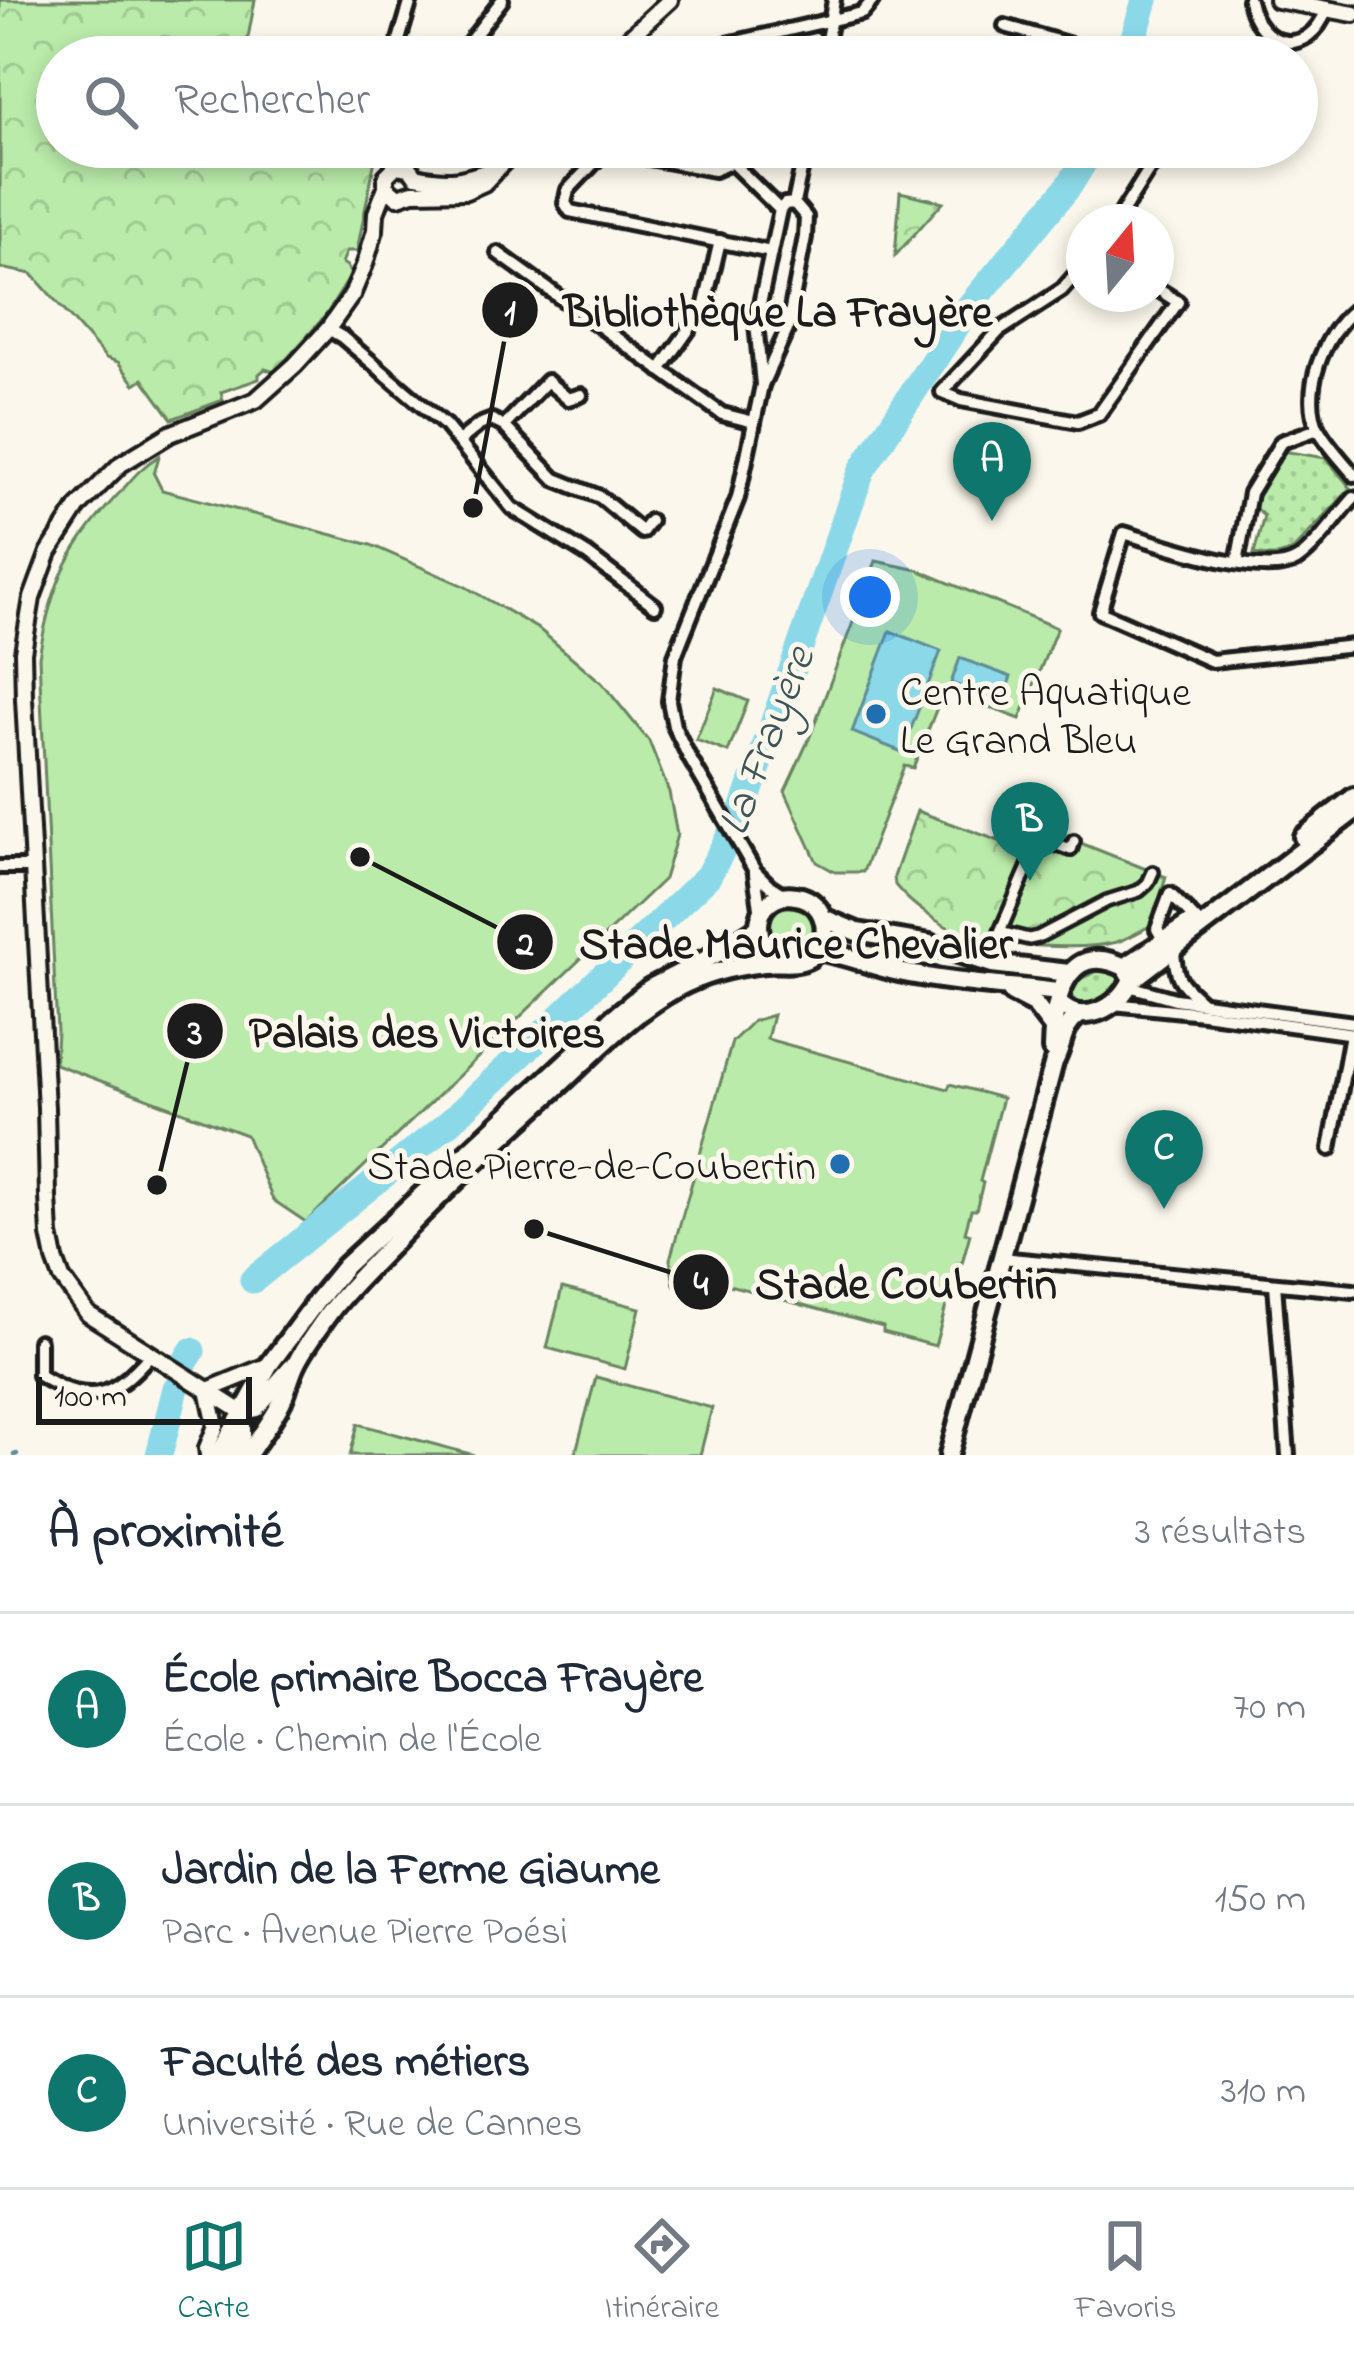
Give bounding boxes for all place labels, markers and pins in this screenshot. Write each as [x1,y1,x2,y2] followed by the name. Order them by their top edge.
[480,270,1017,351] callout: Bibliothèque La Frayère
[953,422,1031,521] pin: A
[900,664,1191,773] place label: Centre Aquatique Le Grand Bleu
[863,701,889,727] marker: Centre Aquatique Le Grand Bleu
[991,782,1069,881] pin: B
[495,902,1037,983] callout: Stade Maurice Chevalier
[165,991,629,1072] callout: Palais des Victoires
[1125,1110,1203,1209] pin: C
[367,1138,816,1199] place label: Stade Pierre-de-Coubertin
[827,1151,853,1177] marker: Stade Pierre-de-Coubertin
[671,1242,1081,1323] callout: Stade Coubertin

